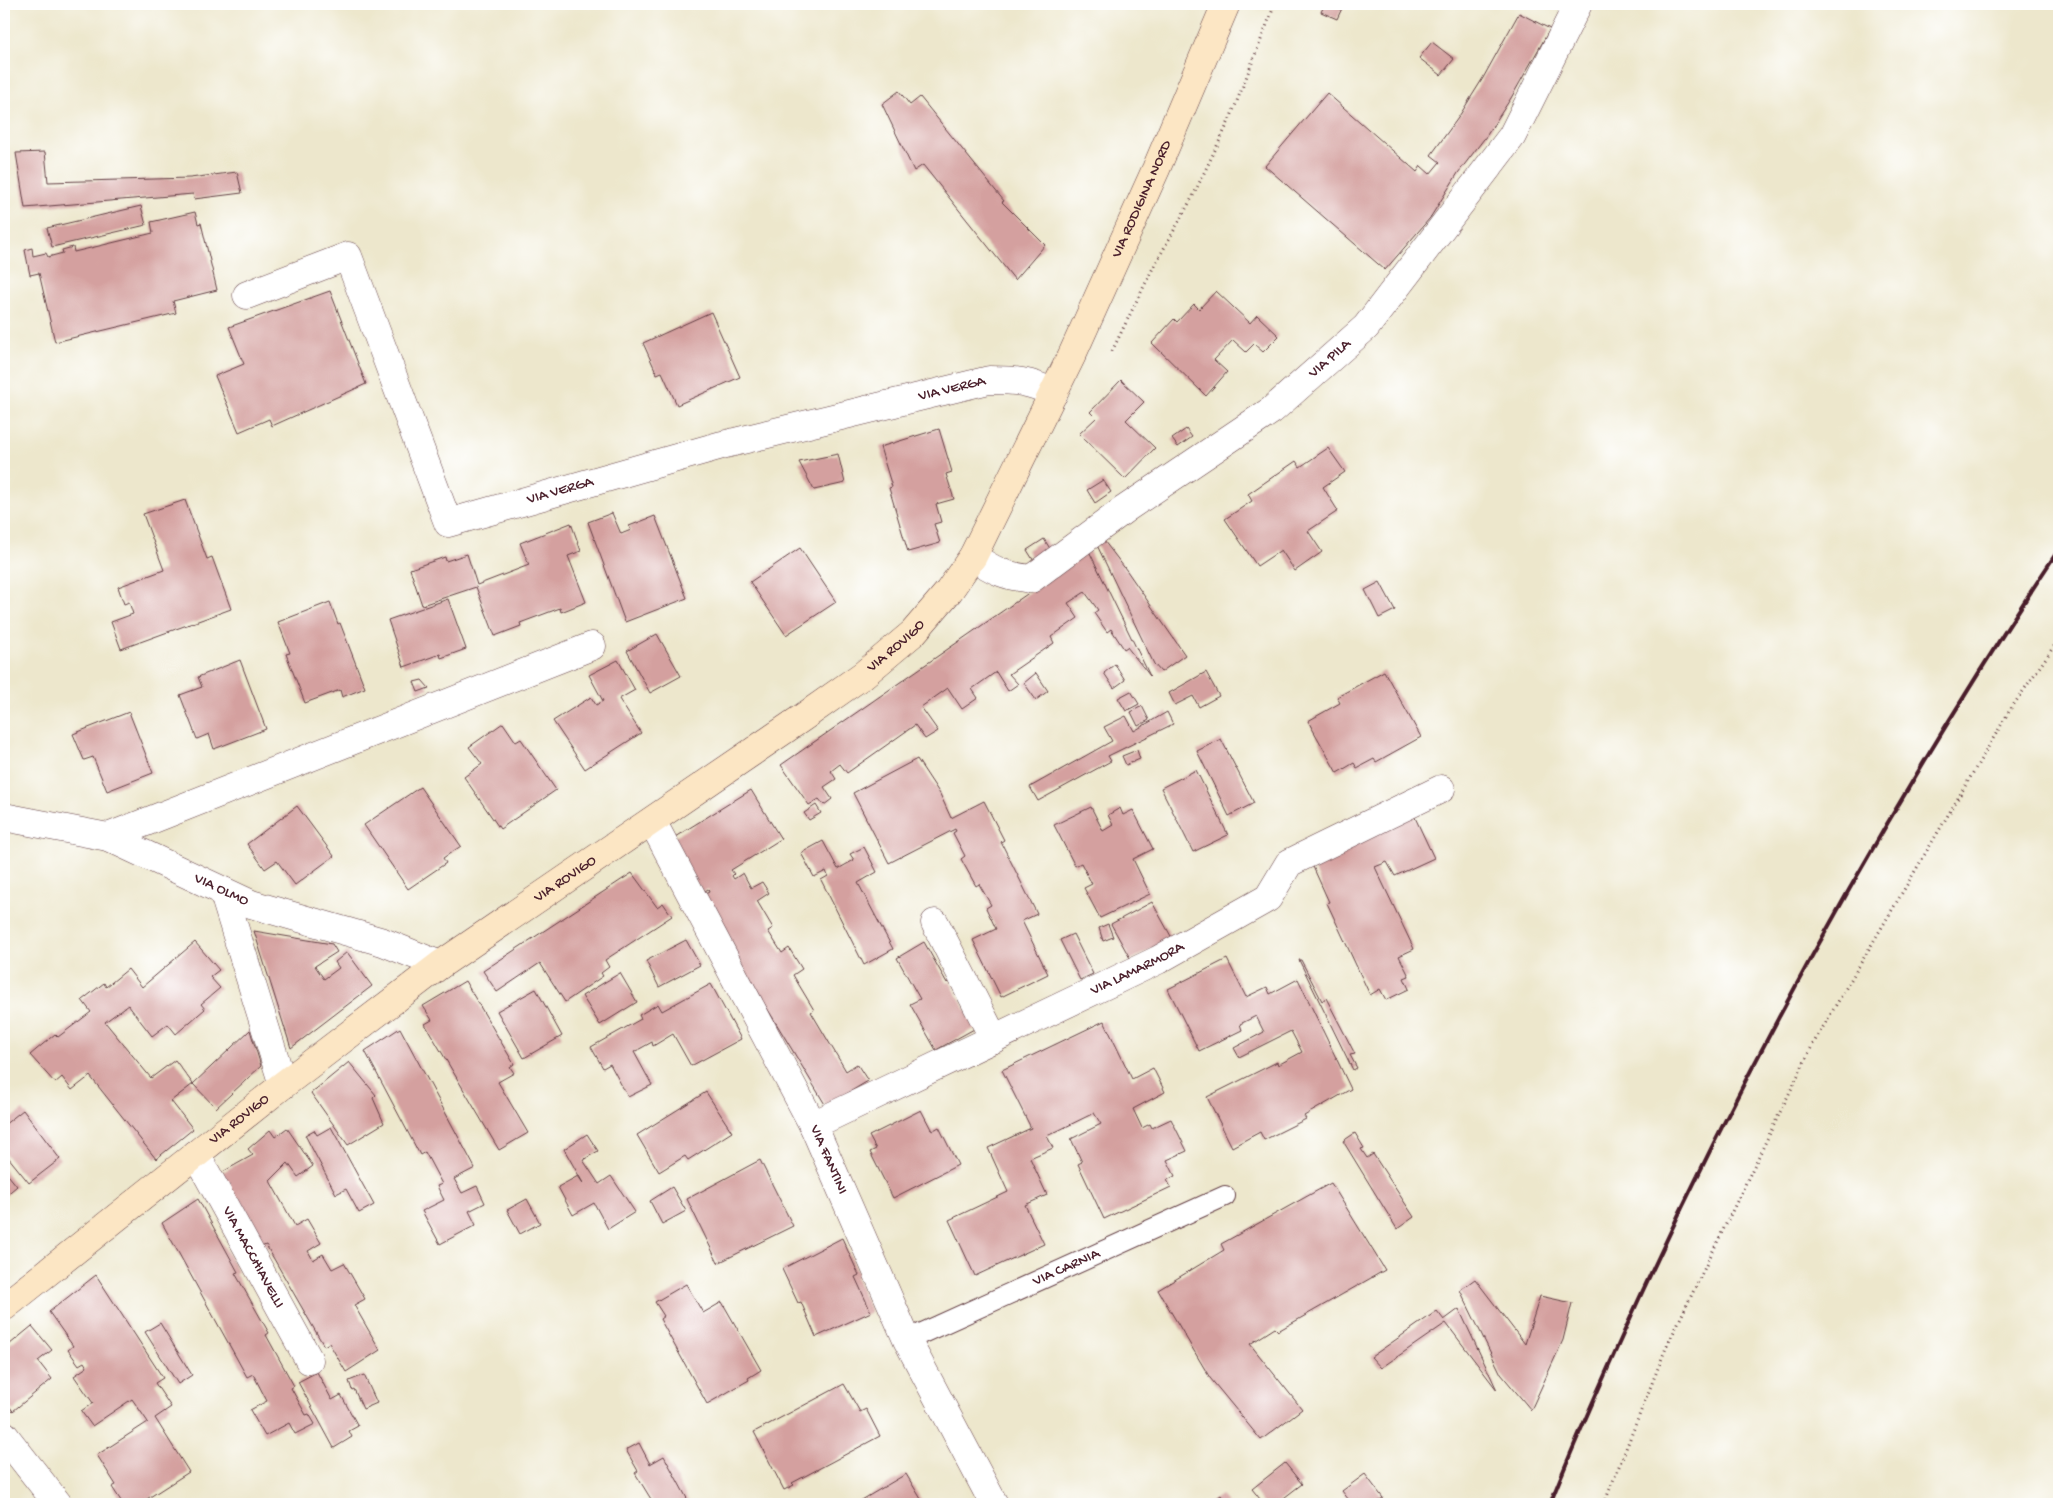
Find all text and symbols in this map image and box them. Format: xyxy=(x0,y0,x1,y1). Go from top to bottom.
street label: VIA RODIGINA NORD xyxy=(1108,138,1176,262)
street label: VIA PILA xyxy=(1304,335,1356,383)
street label: VIA VERGA xyxy=(916,372,988,406)
street label: VIA VERGA xyxy=(524,473,597,509)
street label: VIA ROVIGO xyxy=(863,616,929,677)
street label: VIA ROVIGO xyxy=(530,852,600,908)
street label: VIA OLMO xyxy=(190,869,252,911)
street label: VIA LAMARMORA xyxy=(1087,938,1188,1000)
street label: VIA ROVIGO xyxy=(205,1090,273,1150)
street label: VIA FANTINI xyxy=(805,1122,851,1197)
street label: VIA MACCHIAVELLI xyxy=(217,1203,288,1311)
street label: VIA CARNIA xyxy=(1029,1244,1104,1291)

